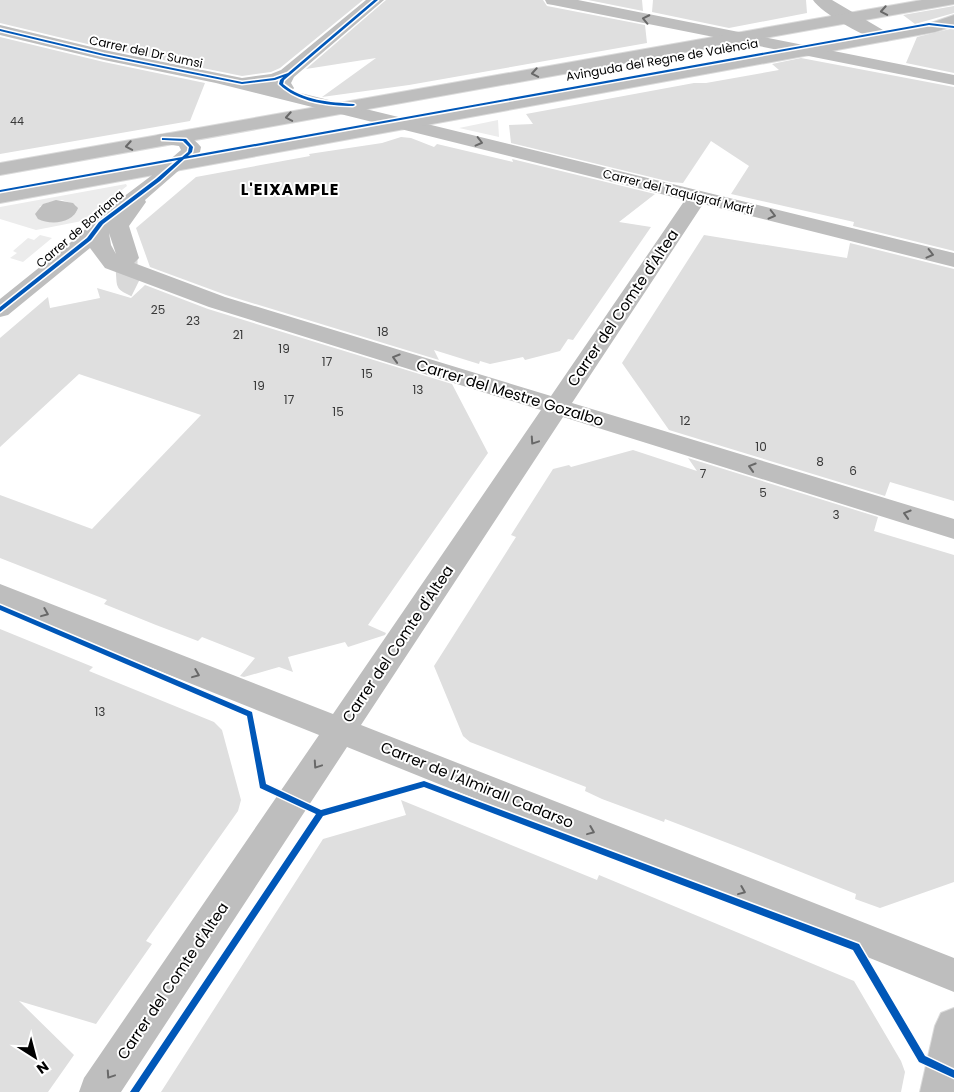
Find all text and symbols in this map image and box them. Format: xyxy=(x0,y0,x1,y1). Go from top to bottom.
one-way arrow xyxy=(880,6,889,16)
one-way arrow xyxy=(641,14,650,25)
street label: Carrer del Dr Sumsi xyxy=(88,31,204,72)
street label: Avinguda del Regne de València xyxy=(564,34,759,85)
one-way arrow xyxy=(530,68,539,78)
one-way arrow xyxy=(284,111,293,121)
house number: 44 xyxy=(10,113,24,129)
one-way arrow xyxy=(474,136,483,147)
one-way arrow xyxy=(124,140,133,150)
street label: Carrer del Taquígraf Martí xyxy=(601,165,755,218)
district label: L'EIXAMPLE xyxy=(241,178,339,201)
street label: Carrer de Borriana xyxy=(32,186,127,271)
one-way arrow xyxy=(768,209,777,220)
street label: Carrer del Comte d'Altea xyxy=(562,225,683,391)
one-way arrow xyxy=(926,248,935,259)
house number: 25 xyxy=(151,301,165,318)
house number: 23 xyxy=(186,312,200,329)
house number: 18 xyxy=(377,323,389,340)
house number: 21 xyxy=(233,326,243,343)
house number: 19 xyxy=(278,340,290,357)
house number: 17 xyxy=(322,353,333,370)
one-way arrow xyxy=(392,353,400,363)
street label: Carrer del Mestre Gozalbo xyxy=(414,354,606,431)
house number: 15 xyxy=(361,365,373,382)
house number: 19 xyxy=(253,377,265,394)
house number: 13 xyxy=(413,381,423,398)
house number: 17 xyxy=(284,391,295,408)
house number: 15 xyxy=(332,403,344,420)
house number: 12 xyxy=(680,412,690,429)
one-way arrow xyxy=(531,435,540,445)
house number: 10 xyxy=(755,438,767,455)
house number: 8 xyxy=(816,453,824,470)
house number: 6 xyxy=(849,462,857,479)
one-way arrow xyxy=(748,463,756,473)
house number: 7 xyxy=(700,465,707,482)
house number: 5 xyxy=(759,484,767,501)
house number: 3 xyxy=(832,506,840,523)
one-way arrow xyxy=(904,510,912,520)
street label: Carrer del Comte d'Altea xyxy=(337,561,458,727)
one-way arrow xyxy=(40,607,49,618)
one-way arrow xyxy=(191,667,200,678)
house number: 13 xyxy=(95,703,105,720)
street label: Carrer de l'Almirall Cadarso xyxy=(378,736,577,833)
one-way arrow xyxy=(314,759,323,769)
one-way arrow xyxy=(586,824,595,835)
one-way arrow xyxy=(737,884,746,895)
street label: Carrer del Comte d'Altea xyxy=(112,898,233,1064)
north arrow xyxy=(10,1032,60,1082)
text: N xyxy=(33,1056,53,1079)
one-way arrow xyxy=(107,1069,116,1078)

